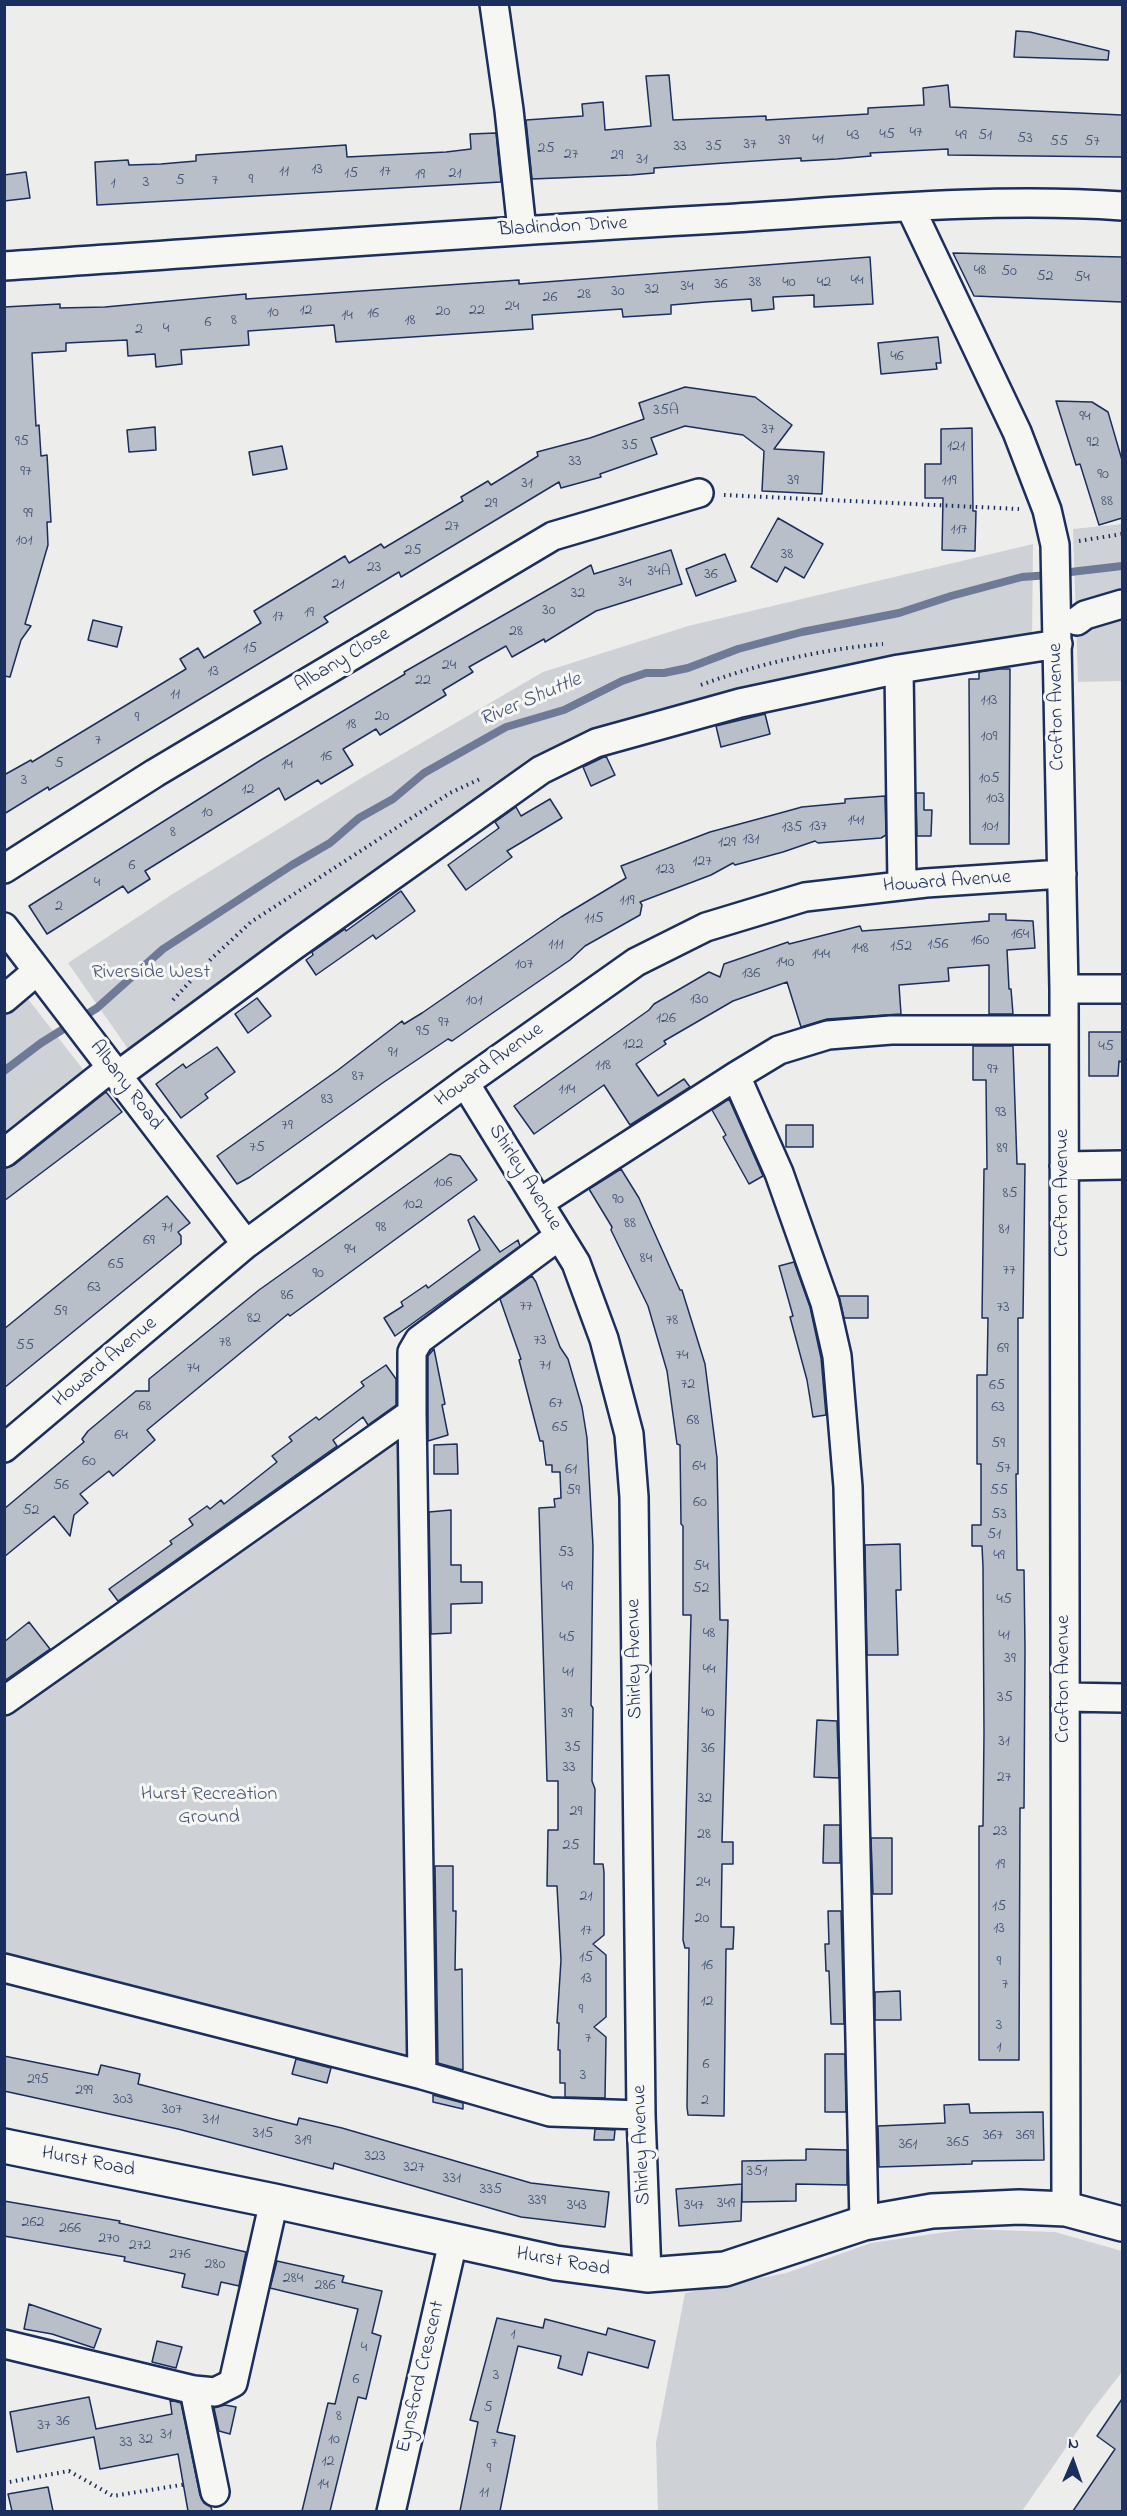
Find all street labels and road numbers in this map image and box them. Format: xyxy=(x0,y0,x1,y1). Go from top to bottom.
street label: Bladindon Drive xyxy=(498,213,628,243)
street label: Albany Close xyxy=(291,623,395,699)
street label: Crofton Avenue xyxy=(1045,643,1071,771)
street label: Howard Avenue xyxy=(882,867,1012,899)
street label: Howard Avenue xyxy=(431,1019,549,1113)
street label: Albany Road xyxy=(83,1036,167,1136)
street label: Shirley Avenue xyxy=(482,1121,566,1235)
street label: Crofton Avenue xyxy=(1052,1129,1076,1257)
street label: Howard Avenue xyxy=(49,1313,163,1413)
street label: Shirley Avenue xyxy=(623,1599,649,1719)
street label: Crofton Avenue xyxy=(1053,1615,1077,1743)
street label: Shirley Avenue xyxy=(629,2084,657,2206)
street label: Hurst Road xyxy=(39,2142,137,2184)
street label: Hurst Road xyxy=(514,2243,612,2283)
street label: Eynsford Crescent xyxy=(393,2299,451,2455)

